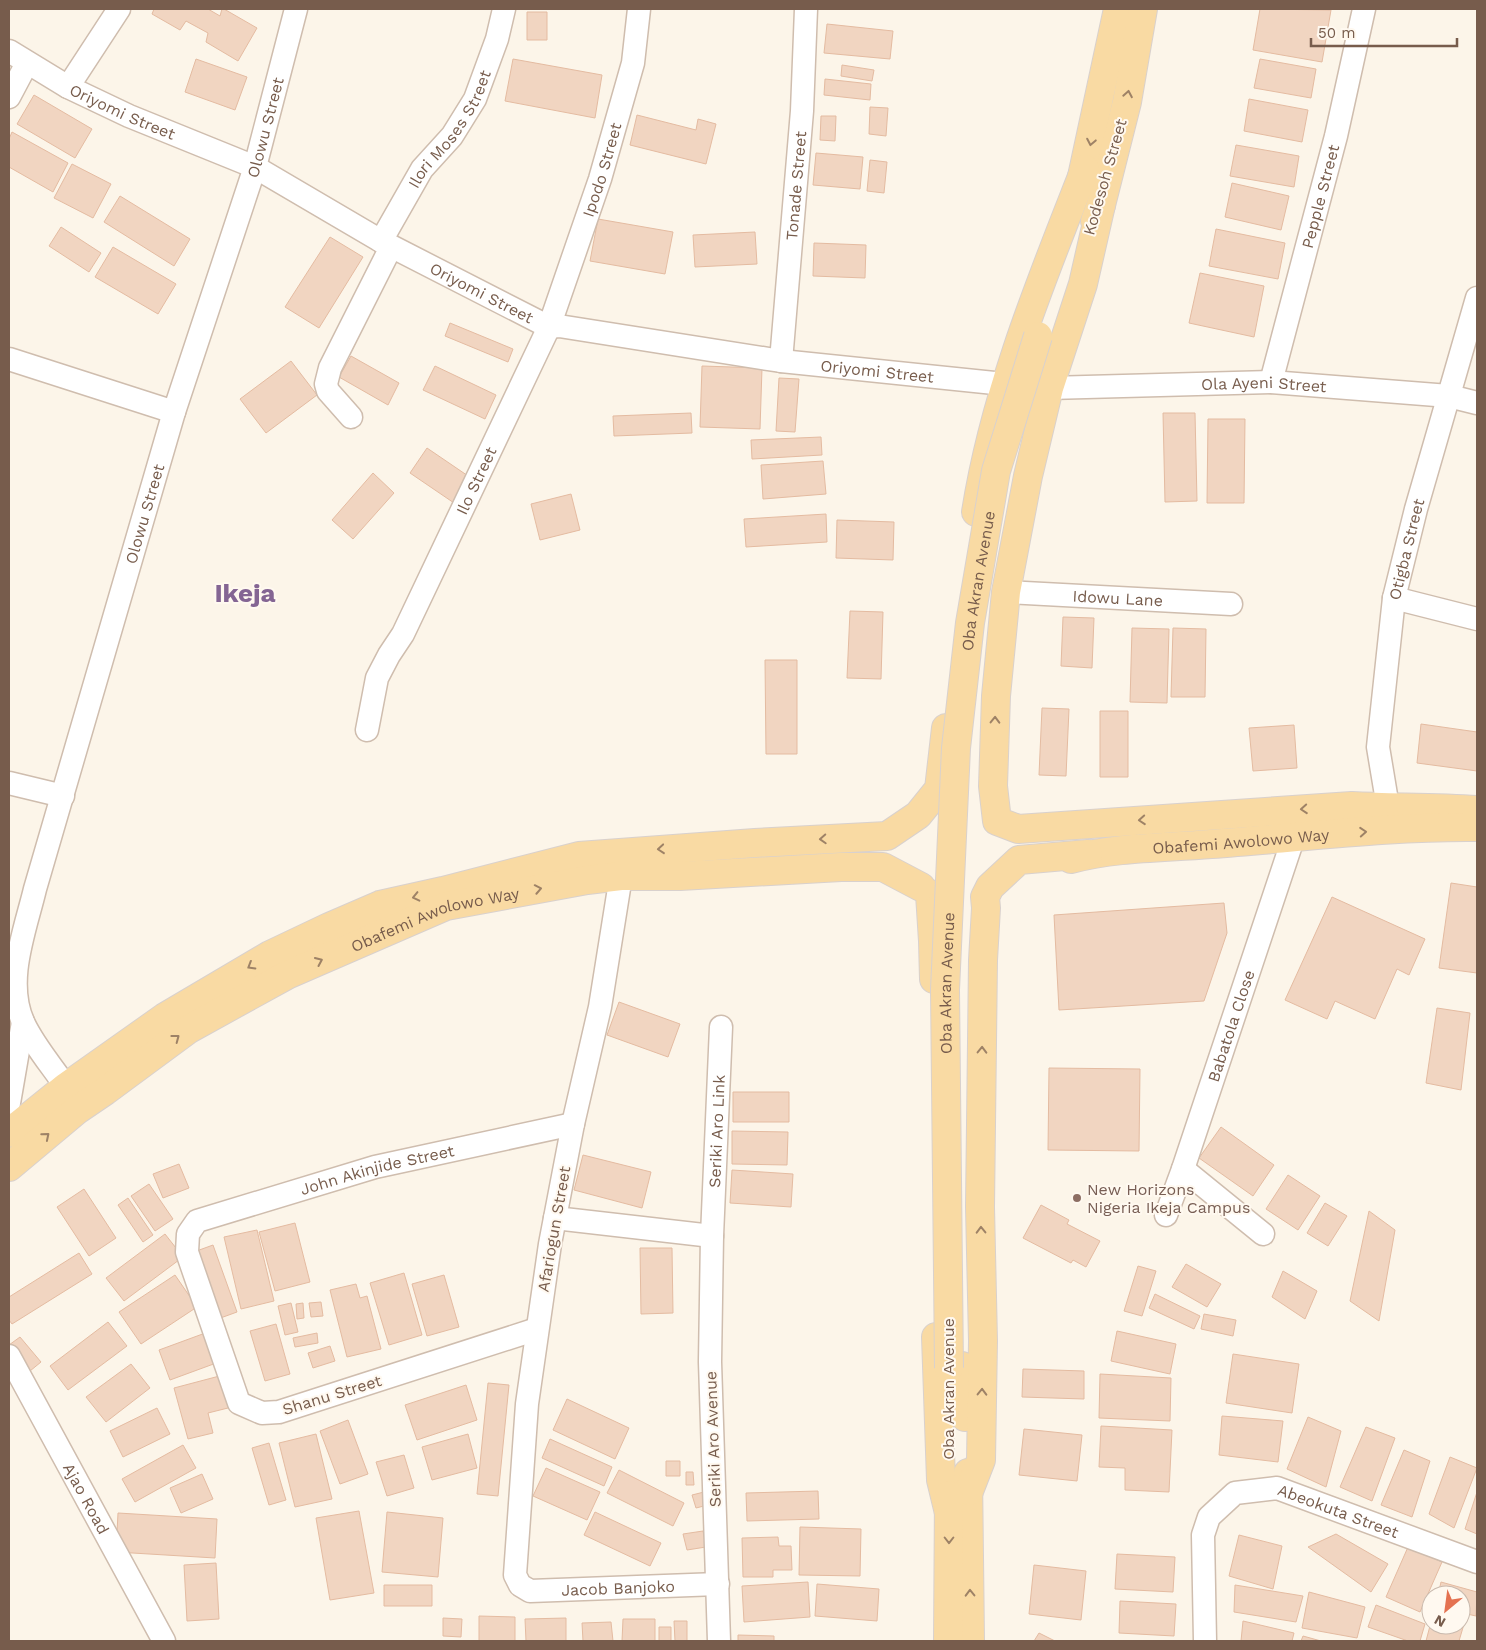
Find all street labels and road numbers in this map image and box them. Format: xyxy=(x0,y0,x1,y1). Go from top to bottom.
street label: Ilori Moses Street xyxy=(404,67,494,191)
street label: Olowu Street xyxy=(243,75,288,180)
street label: Oriyomi Street xyxy=(67,80,178,143)
street label: Kodesoh Street xyxy=(1079,116,1131,237)
street label: Ipodo Street xyxy=(578,120,625,219)
street label: Tonade Street xyxy=(782,130,810,241)
street label: Pepple Street xyxy=(1297,142,1343,250)
street label: Oriyomi Street xyxy=(427,258,537,327)
street label: Oriyomi Street xyxy=(820,356,935,386)
street label: Ola Ayeni Street xyxy=(1201,372,1328,396)
street label: Ilo Street xyxy=(452,443,500,518)
street label: Olowu Street xyxy=(121,461,168,566)
street label: Otigba Street xyxy=(1384,496,1428,602)
street label: Oba Akran Avenue xyxy=(957,509,999,652)
street label: Idowu Lane xyxy=(1072,586,1164,610)
street label: Obafemi Awolowo Way xyxy=(1152,825,1331,857)
street label: Obafemi Awolowo Way xyxy=(348,883,522,956)
street label: Oba Akran Avenue xyxy=(935,912,958,1054)
street label: Babatola Close xyxy=(1203,967,1258,1084)
street label: Seriki Aro Link xyxy=(705,1074,728,1188)
street label: John Akinjide Street xyxy=(298,1141,456,1199)
street label: Afariogun Street xyxy=(534,1164,574,1293)
street label: Oba Akran Avenue xyxy=(939,1318,958,1460)
street label: Shanu Street xyxy=(280,1371,384,1419)
street label: Seriki Aro Avenue xyxy=(701,1371,725,1507)
street label: Ajao Road xyxy=(59,1459,113,1537)
street label: Abeokuta Street xyxy=(1275,1480,1402,1542)
street label: Jacob Banjoko xyxy=(561,1576,675,1599)

